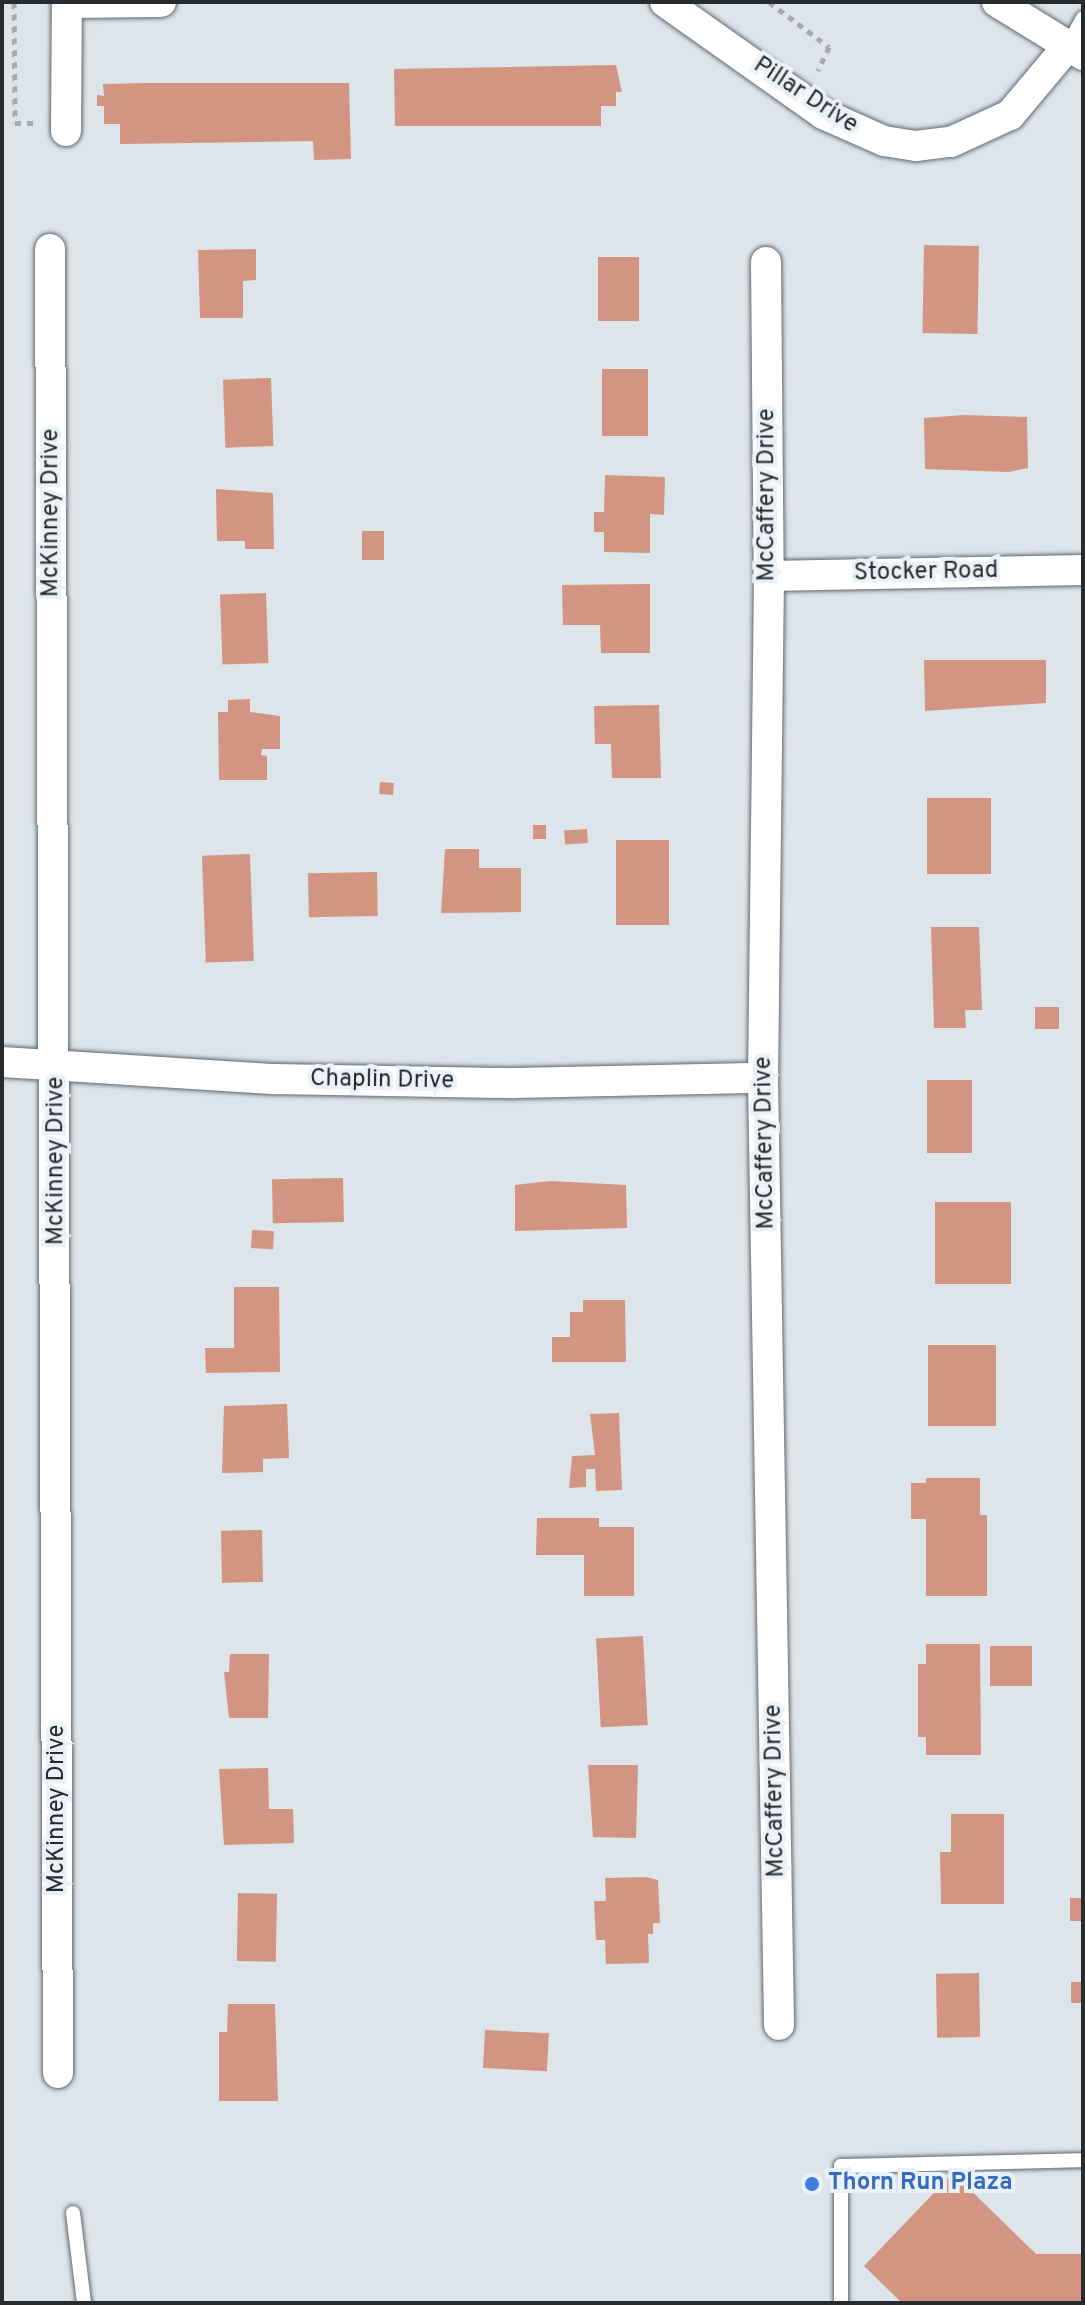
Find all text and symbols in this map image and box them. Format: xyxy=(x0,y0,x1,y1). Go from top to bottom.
street label: Pillar Drive xyxy=(747,52,863,140)
street label: McCaffery Drive xyxy=(754,408,782,582)
street label: McKinney Drive xyxy=(38,429,66,597)
street label: Stocker Road xyxy=(854,557,998,589)
street label: McCaffery Drive xyxy=(750,1056,782,1230)
street label: Chaplin Drive xyxy=(310,1065,454,1097)
street label: McKinney Drive xyxy=(43,1077,71,1245)
street label: McCaffery Drive xyxy=(760,1704,792,1878)
street label: McKinney Drive xyxy=(44,1725,72,1893)
place label: Thorn Run Plaza xyxy=(828,2170,1013,2198)
marker: Thorn Run Plaza xyxy=(803,2175,821,2193)

